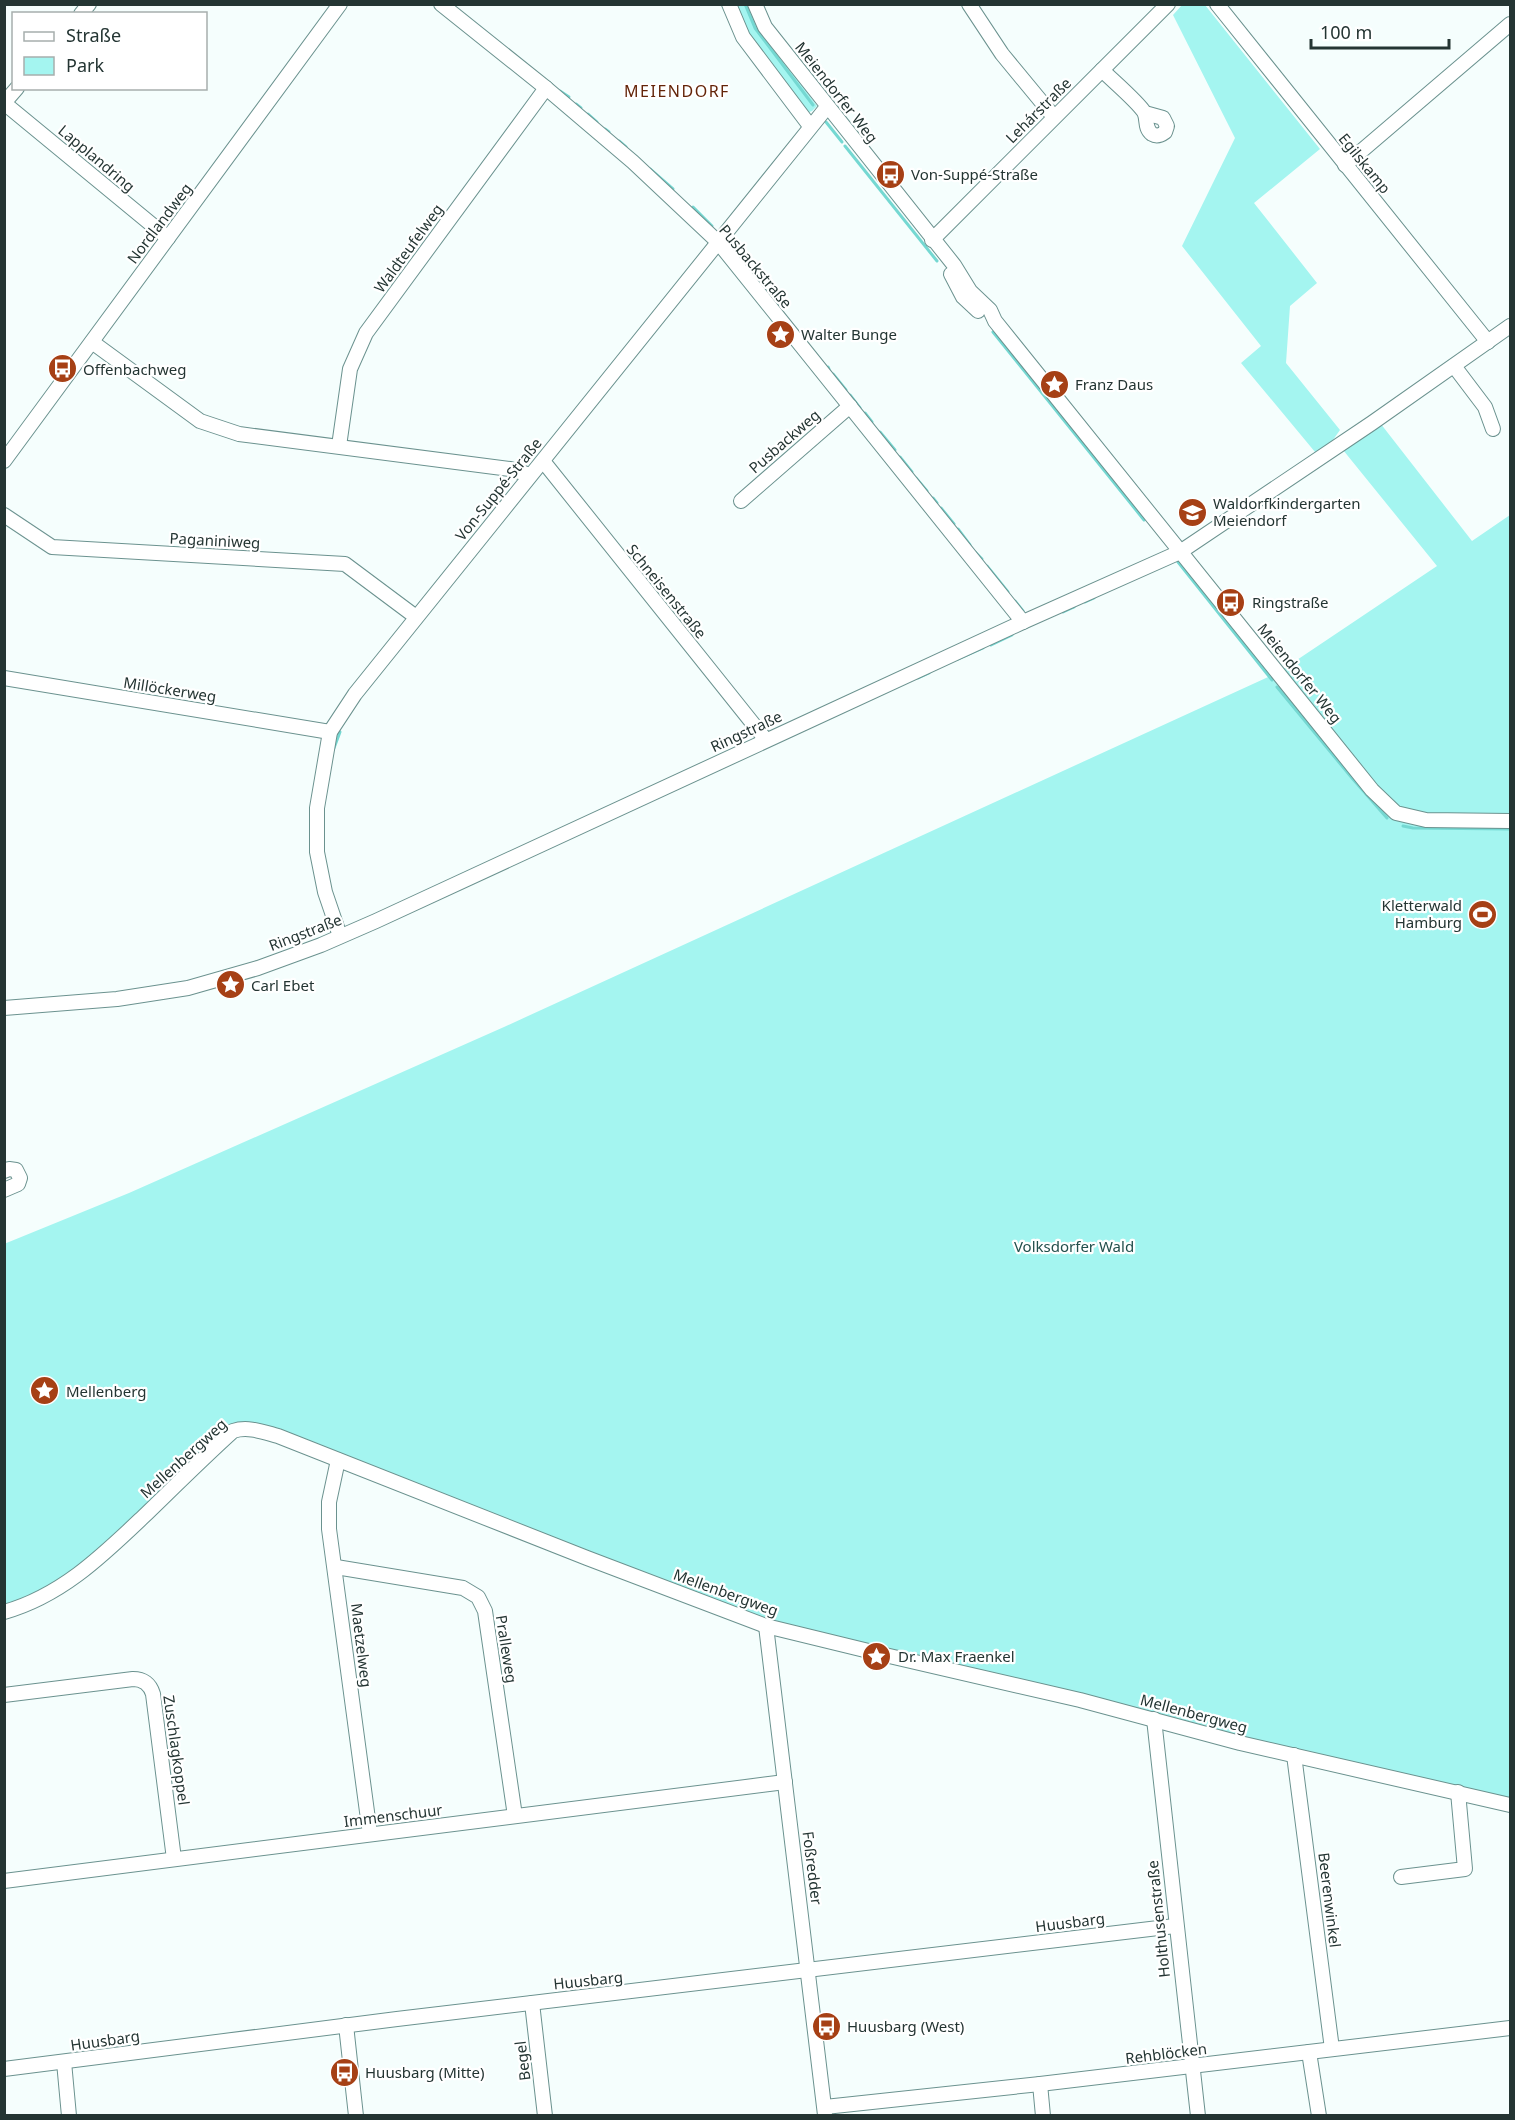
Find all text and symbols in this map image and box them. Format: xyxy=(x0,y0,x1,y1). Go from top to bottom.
legend xyxy=(12,12,207,90)
scale bar xyxy=(1311,12,1449,50)
text: 100 m xyxy=(1320,20,1372,44)
text: Straße xyxy=(66,23,121,47)
street label: Meiendorfer Weg xyxy=(791,37,883,147)
text: Park xyxy=(66,53,104,77)
street label: Lehárstraße xyxy=(1001,73,1075,147)
district label: MEIENDORF xyxy=(624,80,730,102)
street label: Lapplandring xyxy=(55,120,139,196)
street label: Egilskamp xyxy=(1335,129,1395,197)
bus stop icon: Von-Suppé-Straße xyxy=(874,158,906,190)
place label: Von-Suppé-Straße xyxy=(911,164,1038,184)
street label: Nordlandweg xyxy=(122,179,196,267)
street label: Waldteufelweg xyxy=(369,200,447,296)
street label: Pusbackstraße xyxy=(715,220,797,312)
place icon: Walter Bunge xyxy=(764,318,796,350)
place label: Walter Bunge xyxy=(801,324,897,344)
bus stop icon: Offenbachweg xyxy=(46,353,78,385)
place label: Offenbachweg xyxy=(83,359,186,379)
place icon: Franz Daus xyxy=(1038,368,1070,400)
place label: Franz Daus xyxy=(1075,374,1153,394)
street label: Pusbackweg xyxy=(744,405,824,477)
street label: Von-Suppé-Straße xyxy=(450,433,546,545)
place label: Waldorfkindergarten Meiendorf xyxy=(1213,493,1360,530)
school or university icon: Waldorfkindergarten Meiendorf xyxy=(1176,496,1208,528)
street label: Paganiniweg xyxy=(169,528,261,552)
street label: Schneisenstraße xyxy=(623,540,711,642)
bus stop icon: Ringstraße xyxy=(1215,586,1247,618)
place label: Ringstraße xyxy=(1252,592,1329,612)
street label: Meiendorfer Weg xyxy=(1253,619,1347,727)
street label: Millöckerweg xyxy=(122,672,218,706)
street label: Ringstraße xyxy=(707,706,785,756)
place label: Kletterwald Hamburg xyxy=(1382,895,1462,932)
sports icon: Kletterwald Hamburg xyxy=(1467,898,1499,930)
street label: Ringstraße xyxy=(266,909,344,955)
place icon: Carl Ebet xyxy=(214,969,246,1001)
place label: Carl Ebet xyxy=(251,975,315,995)
park label: Volksdorfer Wald xyxy=(1014,1236,1134,1256)
place icon: Mellenberg xyxy=(29,1375,61,1407)
place label: Mellenberg xyxy=(66,1381,147,1401)
street label: Mellenbergweg xyxy=(135,1414,231,1502)
street label: Mellenbergweg xyxy=(671,1564,781,1620)
street label: Maetzelweg xyxy=(347,1602,377,1688)
street label: Pralleweg xyxy=(492,1613,522,1685)
place icon: Dr. Max Fraenkel xyxy=(861,1640,893,1672)
place label: Dr. Max Fraenkel xyxy=(898,1646,1015,1666)
street label: Mellenbergweg xyxy=(1138,1689,1250,1737)
street label: Zuschlagkoppel xyxy=(159,1694,195,1806)
street label: Immenschuur xyxy=(343,1799,443,1831)
street label: Foßredder xyxy=(799,1830,827,1906)
street label: Beerenwinkel xyxy=(1314,1851,1346,1949)
street label: Holthusenstraße xyxy=(1142,1859,1174,1979)
street label: Huusbarg xyxy=(1034,1908,1106,1936)
street label: Huusbarg xyxy=(552,1966,624,1994)
bus stop icon: Huusbarg (West) xyxy=(810,2010,842,2042)
place label: Huusbarg (West) xyxy=(847,2016,964,2036)
street label: Huusbarg xyxy=(69,2025,141,2055)
street label: Rehblöcken xyxy=(1124,2038,1208,2068)
street label: Begel xyxy=(510,2040,534,2082)
bus stop icon: Huusbarg (Mitte) xyxy=(328,2056,360,2088)
place label: Huusbarg (Mitte) xyxy=(365,2062,484,2082)

